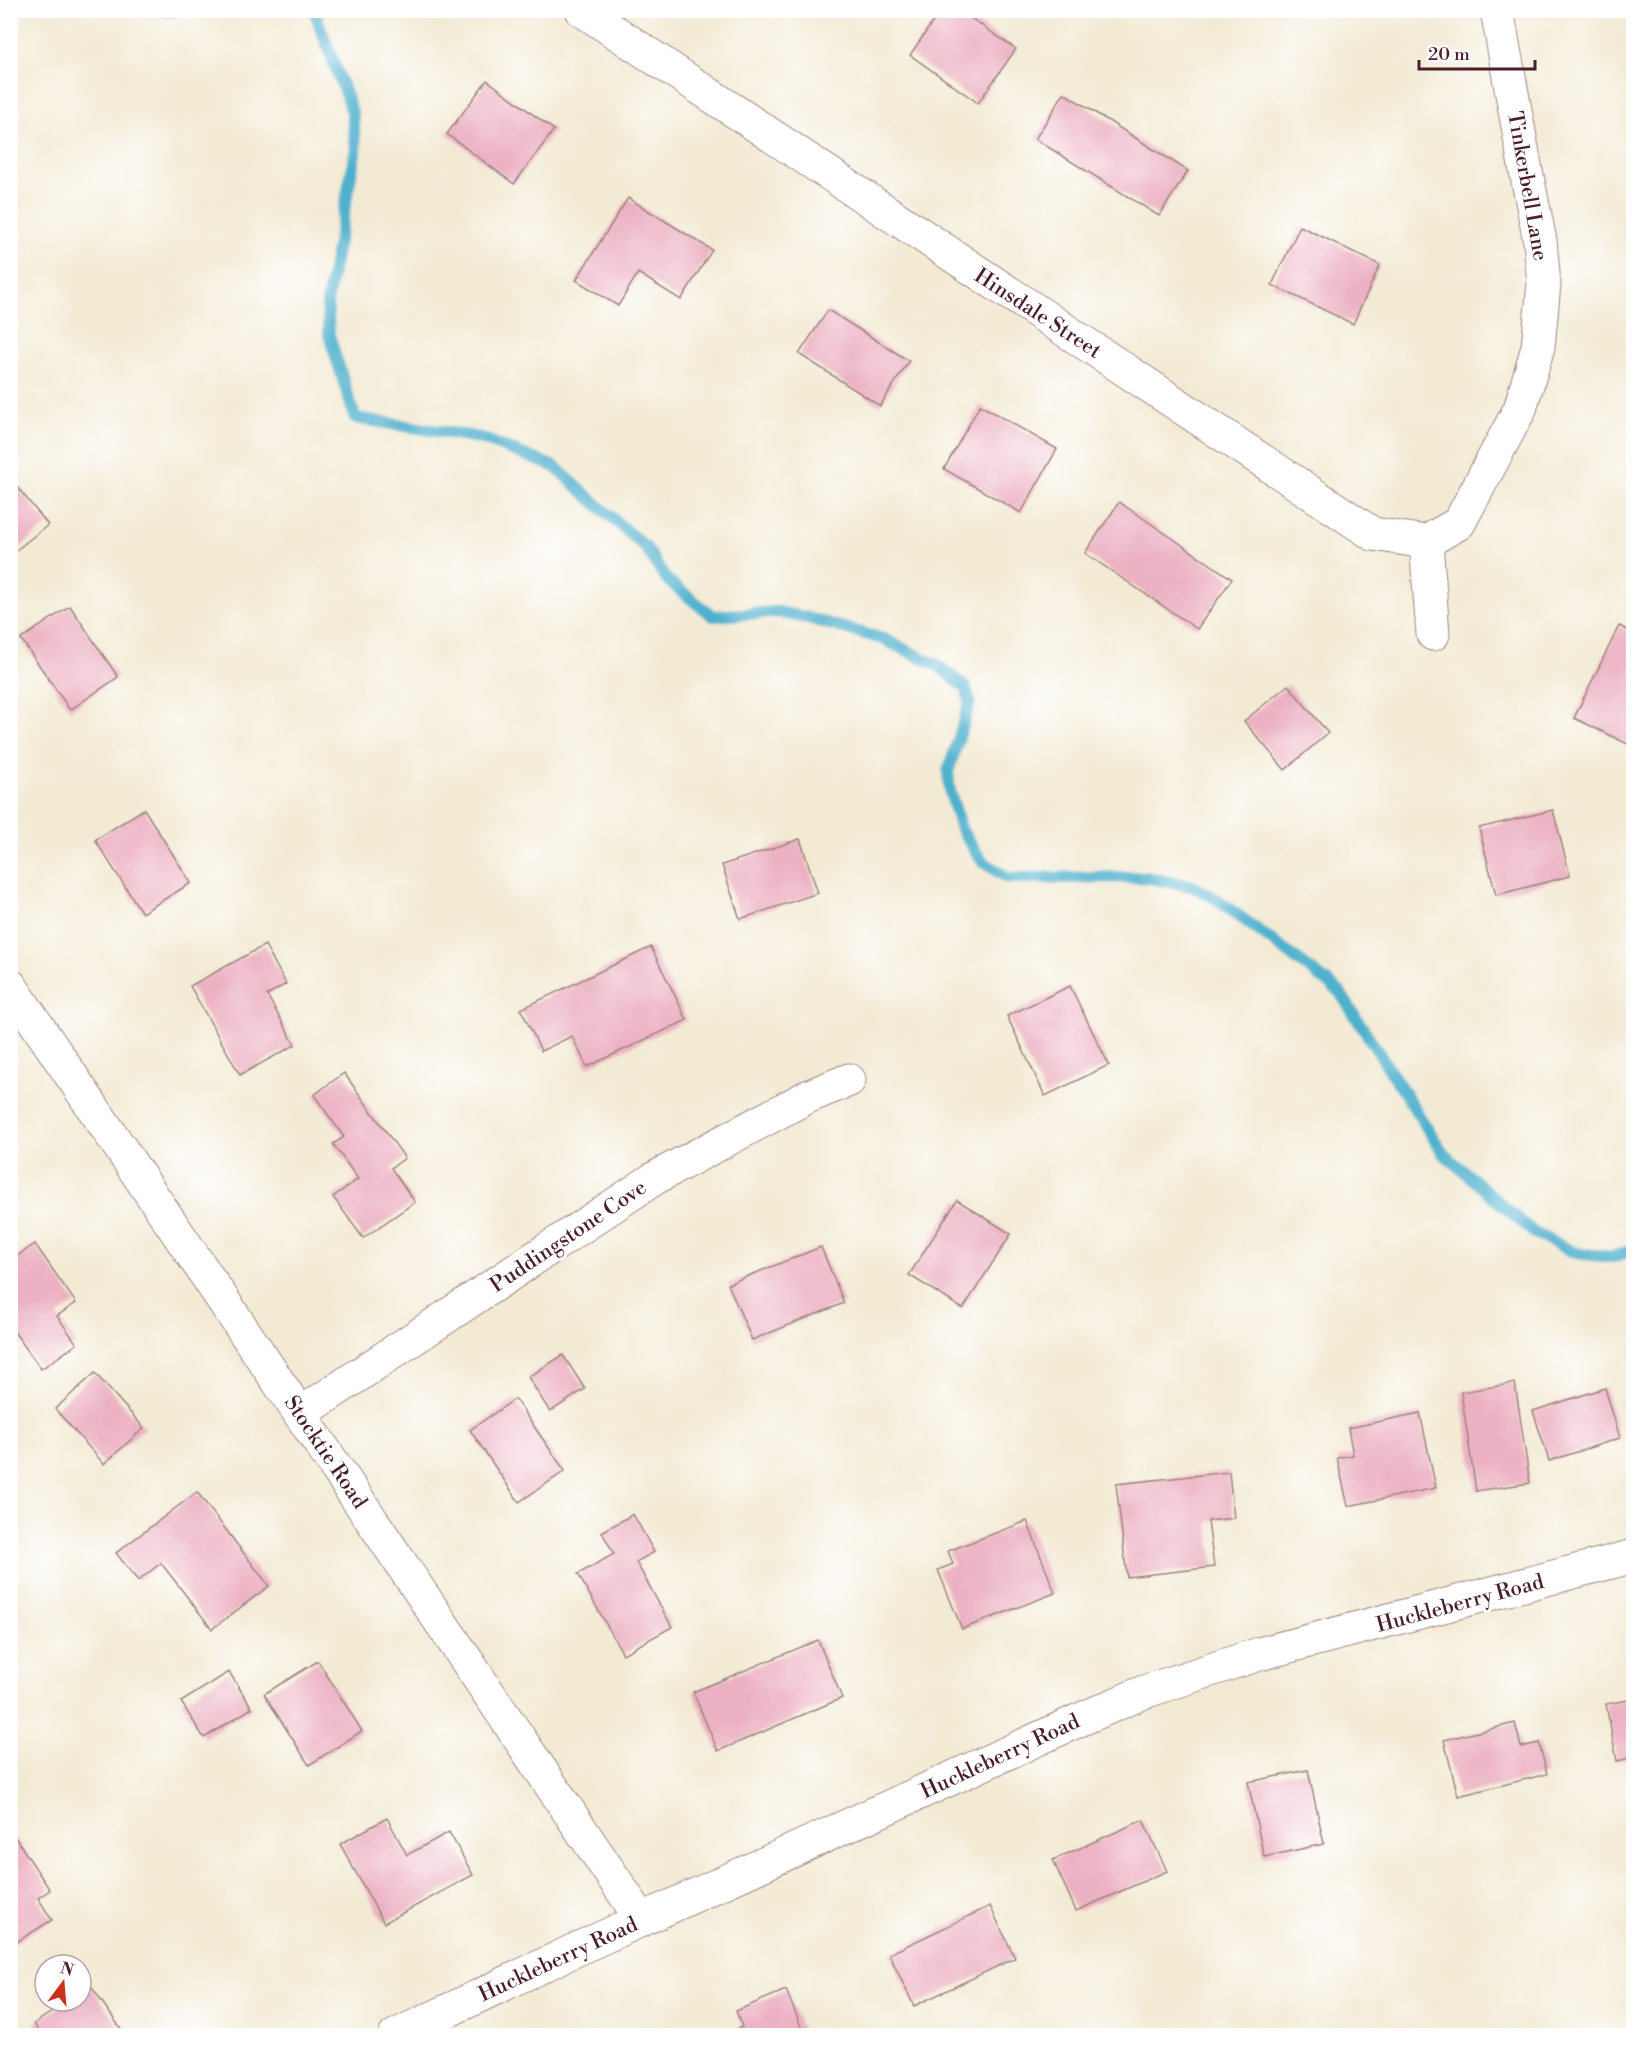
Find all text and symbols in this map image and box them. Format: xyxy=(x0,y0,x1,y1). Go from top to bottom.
scale bar xyxy=(1419,33,1534,71)
text: 20 m xyxy=(1428,43,1470,66)
street label: Tinkerbell Lane xyxy=(1501,109,1553,263)
street label: Hinsdale Street xyxy=(969,263,1106,365)
street label: Puddingstone Cove xyxy=(485,1175,652,1299)
street label: Stocktie Road xyxy=(278,1391,373,1514)
street label: Huckleberry Road xyxy=(1374,1569,1547,1639)
street label: Huckleberry Road xyxy=(917,1709,1084,1805)
street label: Huckleberry Road xyxy=(475,1912,642,2008)
north arrow xyxy=(33,1953,93,2013)
text: N xyxy=(58,1958,76,1981)

